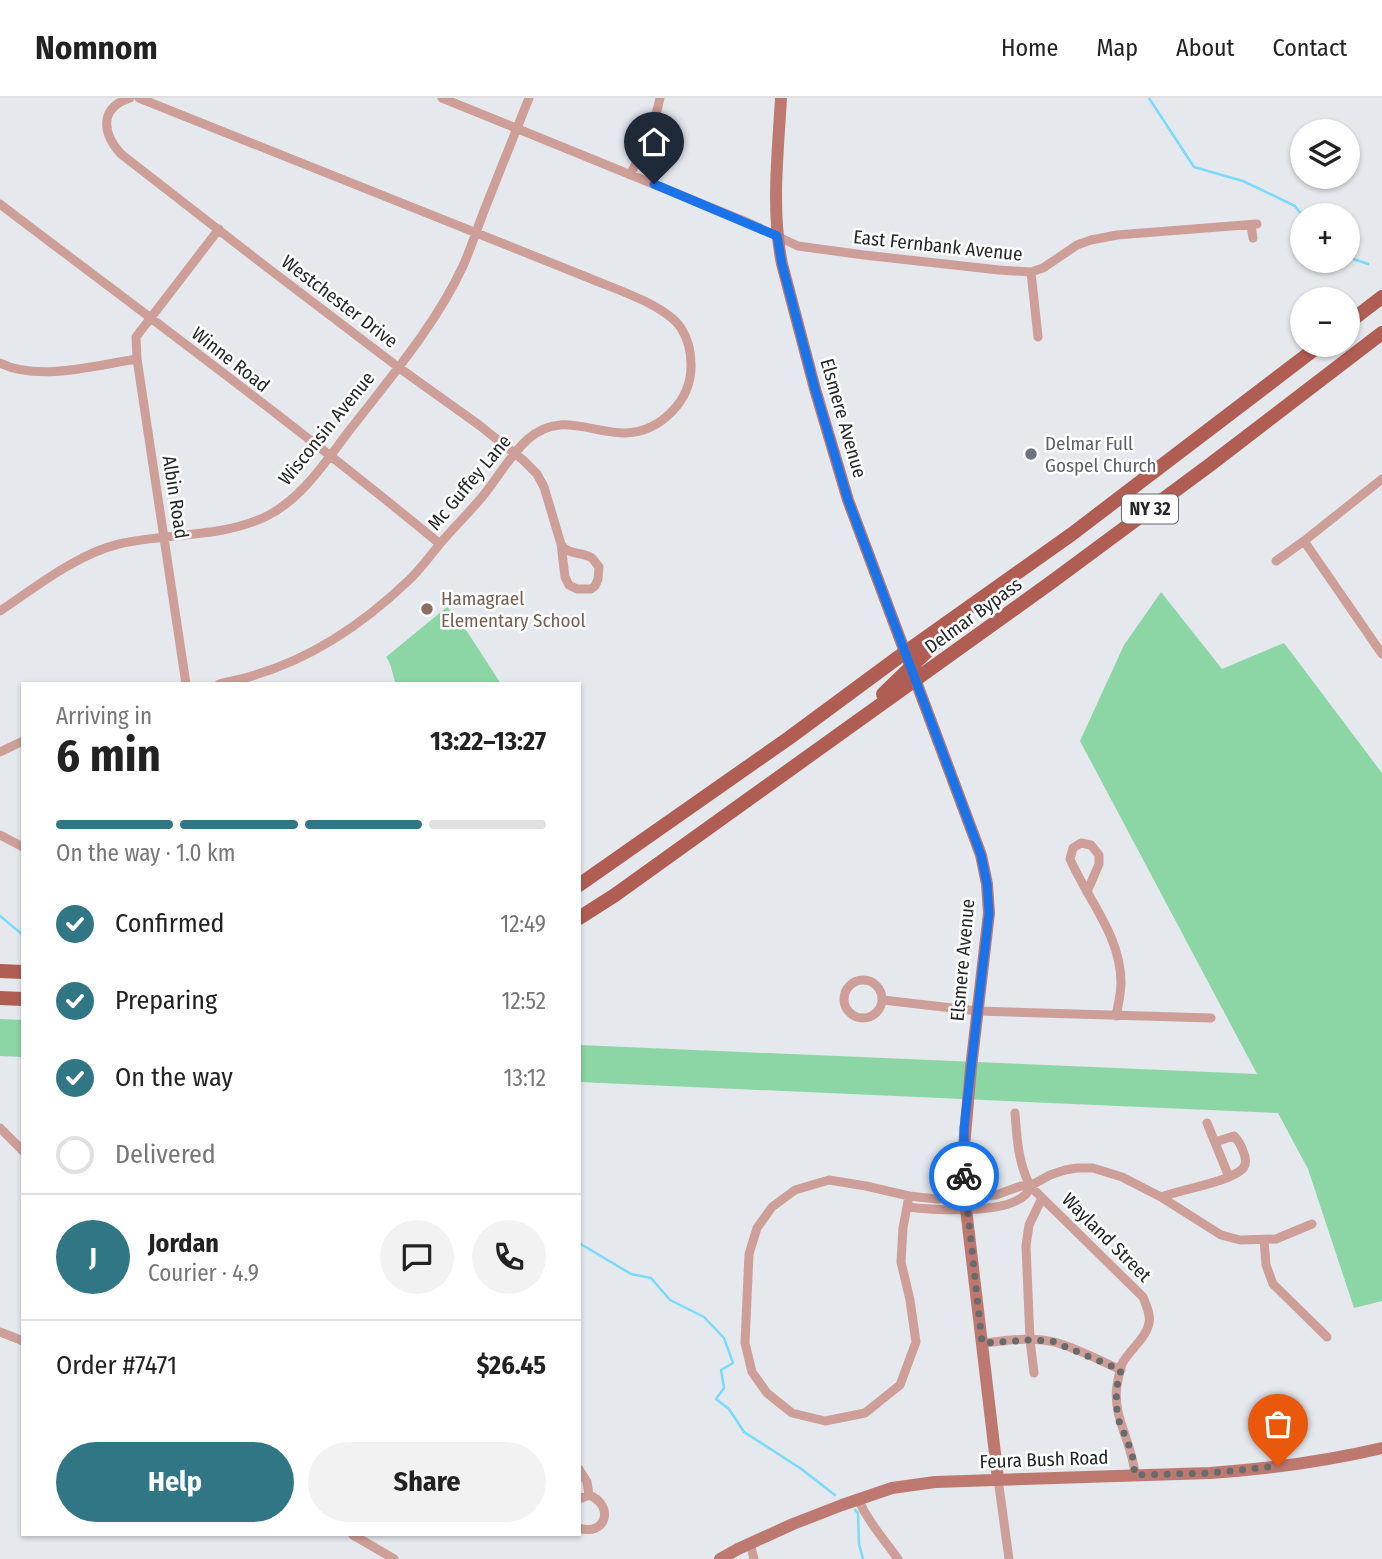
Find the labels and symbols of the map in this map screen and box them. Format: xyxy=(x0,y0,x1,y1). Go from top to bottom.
pin xyxy=(624,112,684,184)
street label: East Fernbank Avenue xyxy=(852,225,1024,266)
street label: Westchester Drive xyxy=(277,250,402,353)
street label: Winne Road xyxy=(187,322,274,397)
street label: Elsmere Avenue xyxy=(816,356,872,480)
street label: Wisconsin Avenue xyxy=(274,367,379,490)
street label: Mc Guffey Lane xyxy=(423,430,516,535)
place label: Delmar Full Gospel Church xyxy=(1045,432,1157,477)
marker: Delmar Full Gospel Church xyxy=(1023,446,1039,462)
street label: Albin Road xyxy=(158,454,193,540)
road number: NY 32 xyxy=(1122,494,1178,524)
street label: Delmar Bypass xyxy=(920,572,1026,658)
place label: Hamagrael Elementary School xyxy=(441,587,586,632)
marker: Hamagrael Elementary School xyxy=(419,601,435,617)
street label: Elsmere Avenue xyxy=(946,898,979,1022)
courier xyxy=(929,1141,999,1211)
street label: Wayland Street xyxy=(1057,1188,1157,1287)
pin xyxy=(1248,1394,1308,1466)
street label: Feura Bush Road xyxy=(979,1446,1109,1473)

